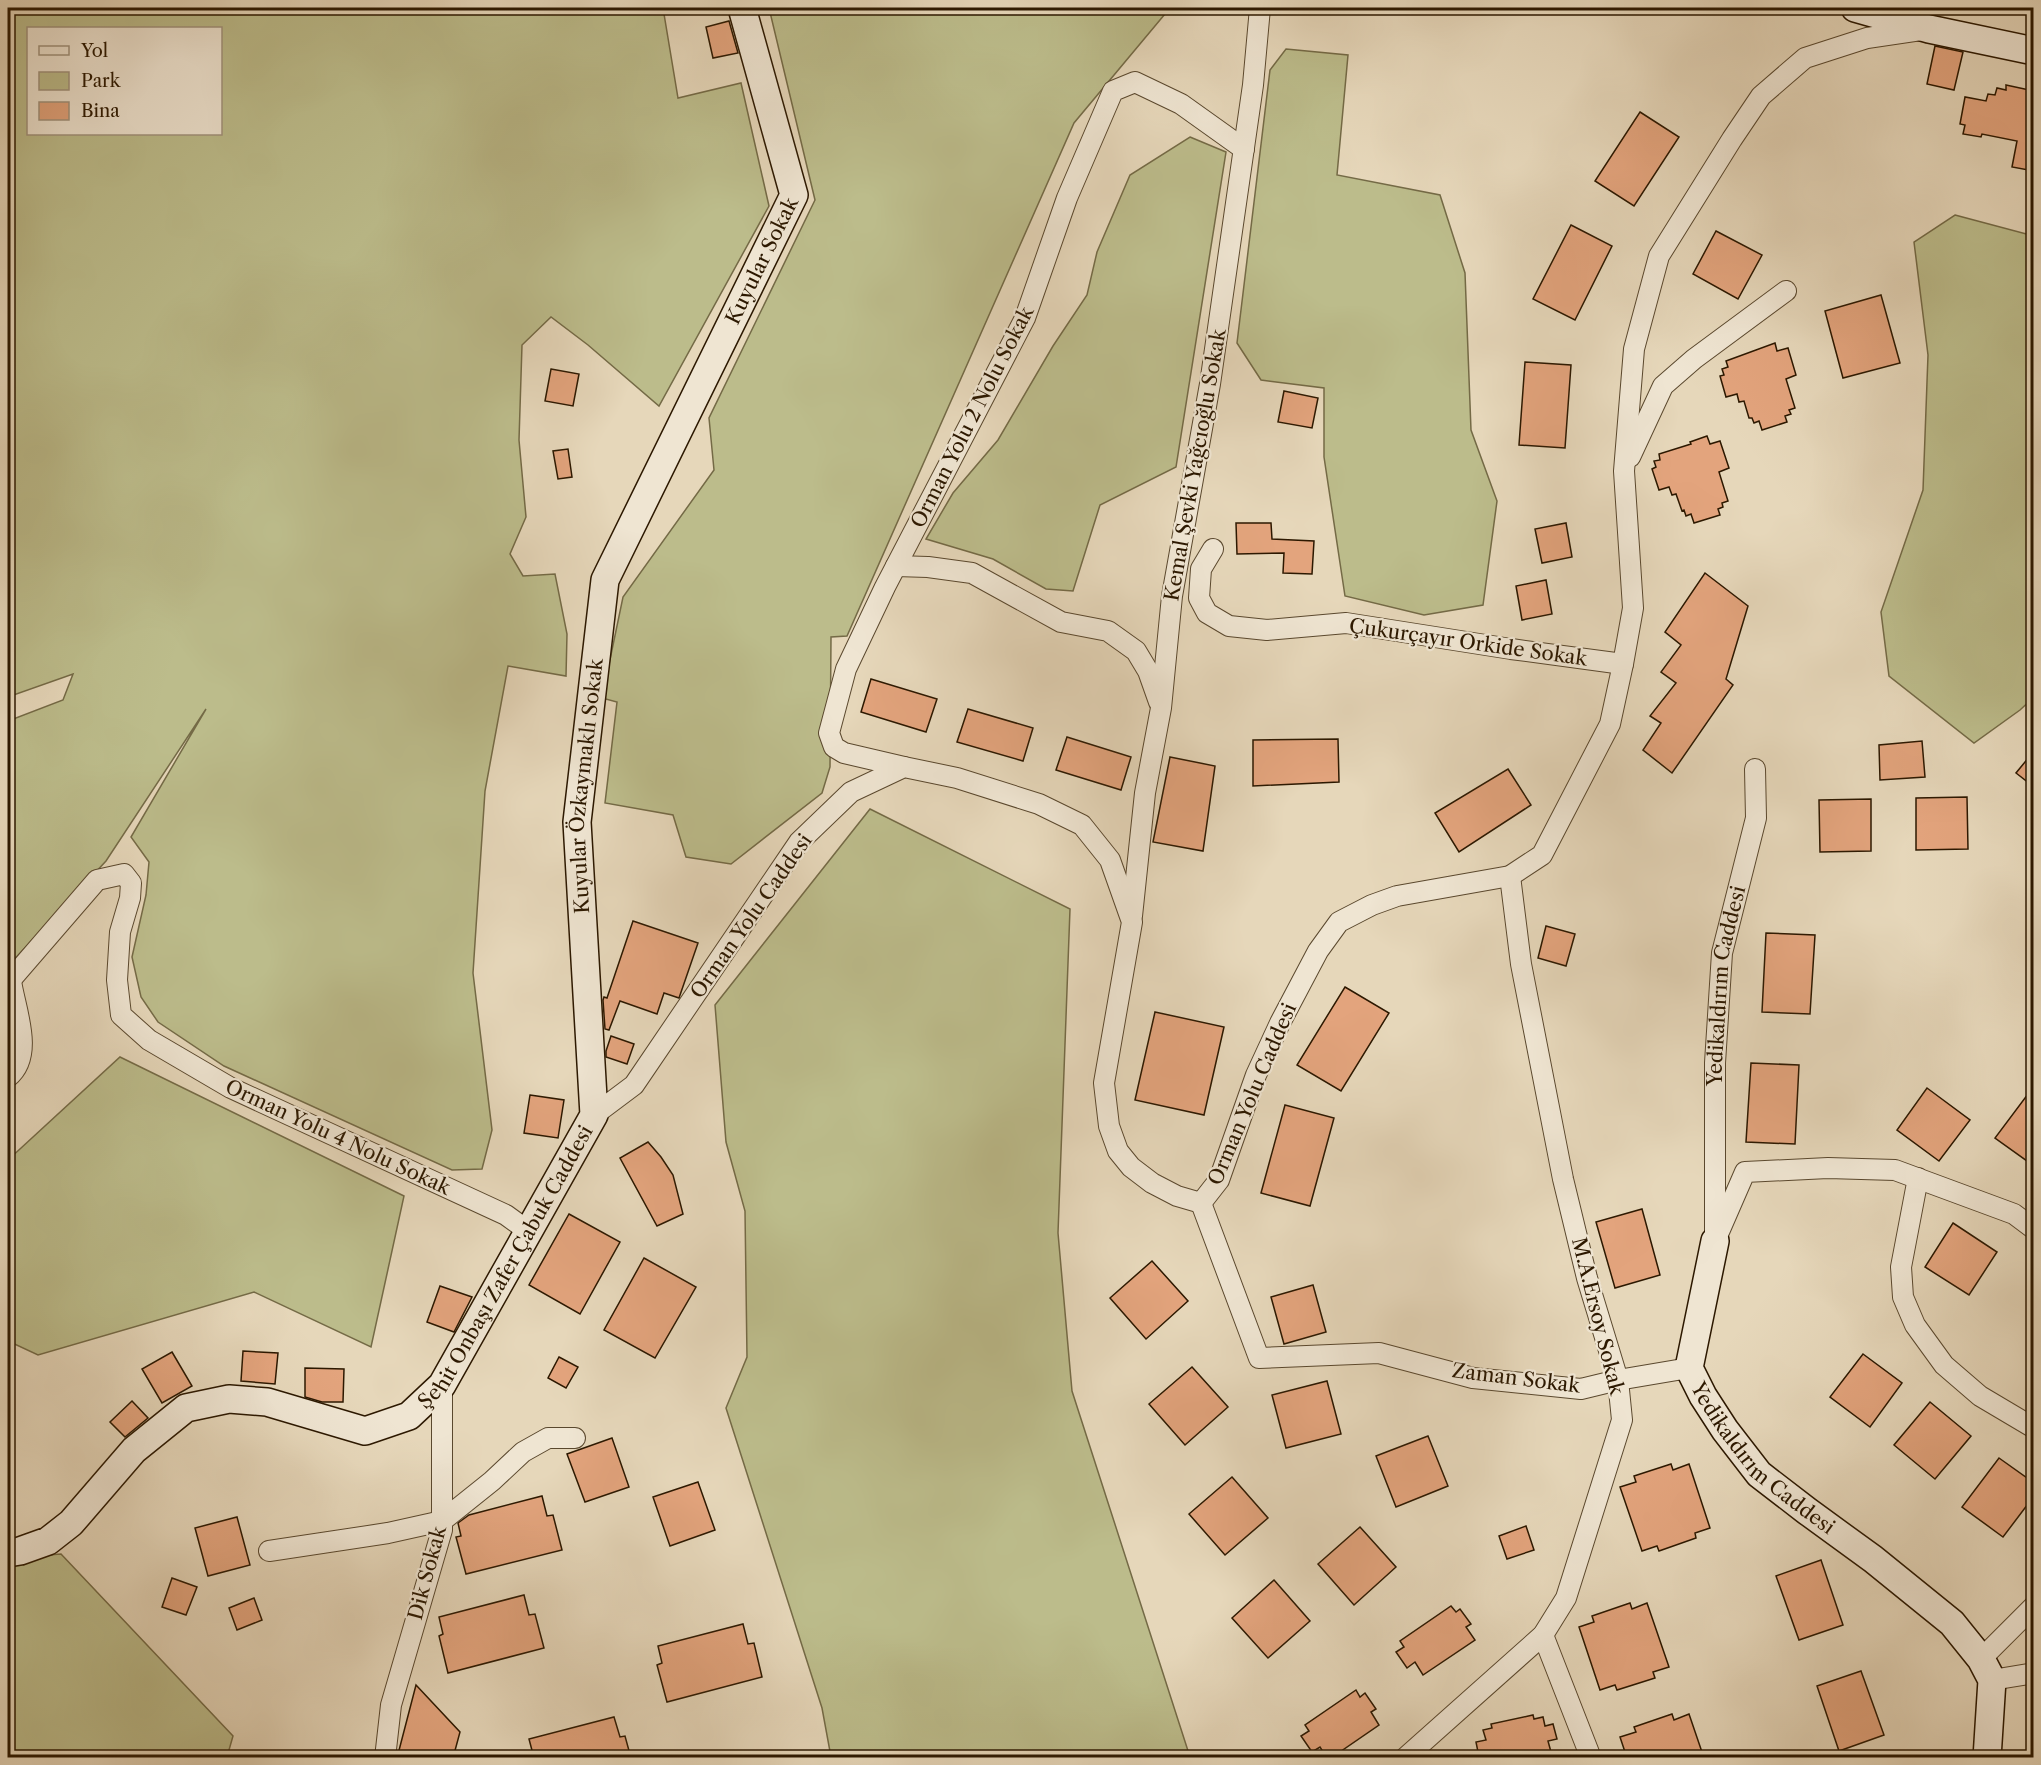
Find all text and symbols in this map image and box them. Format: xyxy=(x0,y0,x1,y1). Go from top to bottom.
legend xyxy=(27,27,222,135)
text: Yol xyxy=(80,40,108,62)
text: Park xyxy=(81,70,122,92)
text: Bina xyxy=(81,100,120,122)
street label: Kuyular Sokak xyxy=(720,192,804,328)
street label: Orman Yolu 2 Nolu Sokak xyxy=(906,301,1039,532)
street label: Kemal Şevki Yağcıoğlu Sokak xyxy=(1159,326,1231,603)
street label: Çukurçayır Orkide Sokak xyxy=(1347,613,1590,671)
street label: Kuyular Özkaymaklı Sokak xyxy=(564,656,608,914)
street label: Orman Yolu Caddesi xyxy=(685,829,817,1003)
street label: Yedikaldırım Caddesi xyxy=(1703,883,1750,1087)
street label: Orman Yolu Caddesi xyxy=(1203,999,1301,1189)
street label: Orman Yolu 4 Nolu Sokak xyxy=(222,1074,456,1200)
street label: Şehit Onbaşı Zafer Çabuk Caddesi xyxy=(413,1121,598,1414)
street label: M.A.Ersoy Sokak xyxy=(1567,1235,1630,1399)
street label: Zaman Sokak xyxy=(1451,1358,1583,1398)
street label: Yedikaldırım Caddesi xyxy=(1686,1377,1839,1539)
street label: Dik Sokak xyxy=(403,1522,451,1623)

